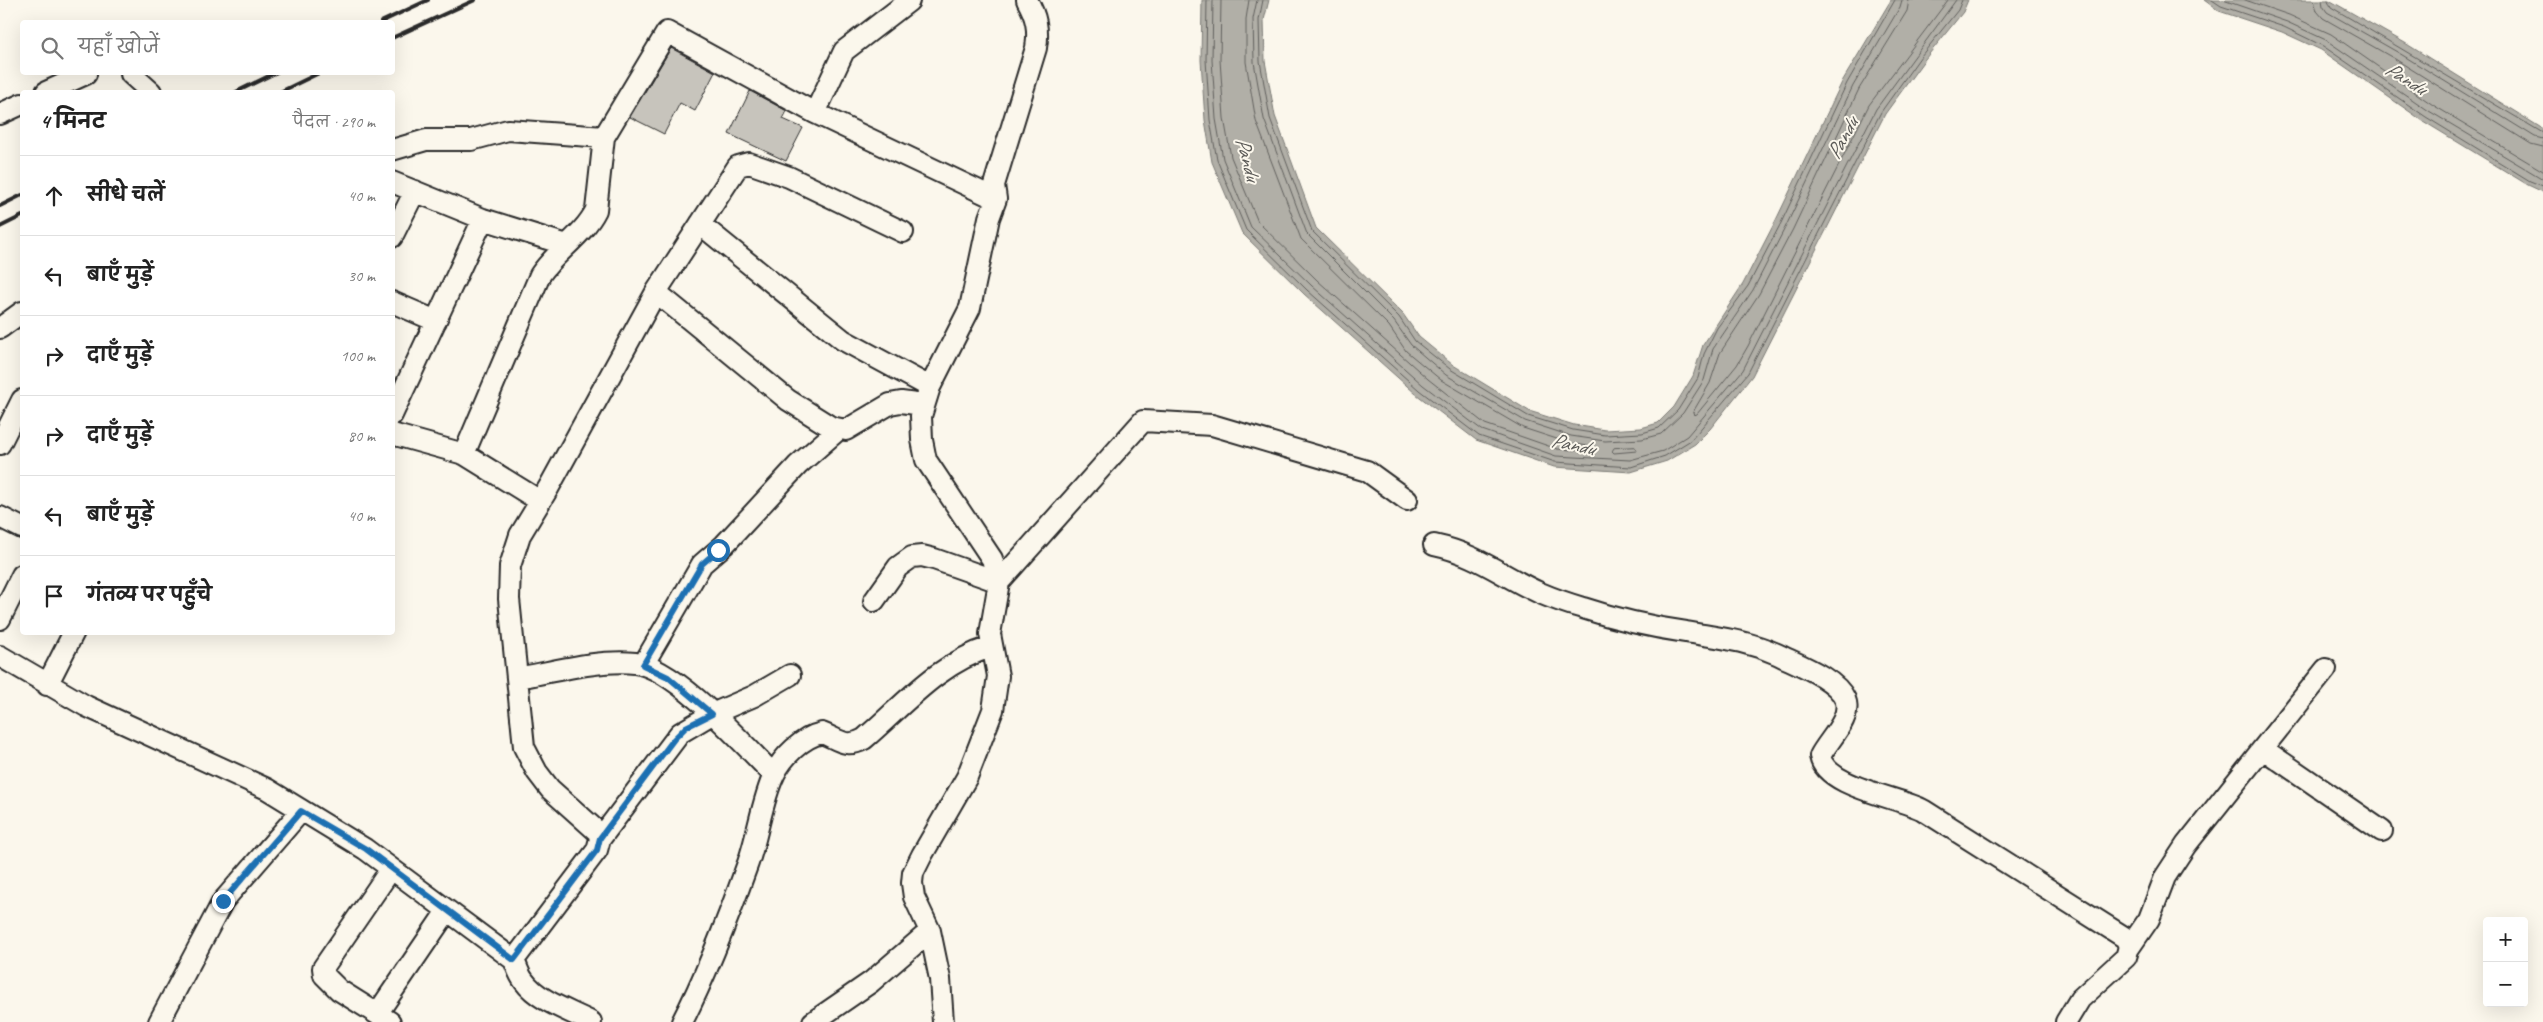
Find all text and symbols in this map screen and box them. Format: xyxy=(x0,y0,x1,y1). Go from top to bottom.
search box xyxy=(20,20,395,75)
icon: search xyxy=(38,34,66,62)
text: यहाँ खोजें xyxy=(78,35,159,59)
water label: Pandu xyxy=(2381,55,2434,102)
text: 4 मिनट xyxy=(40,108,106,134)
water label: Pandu xyxy=(1820,110,1865,163)
text: पैदल · 290 m xyxy=(293,112,375,132)
water label: Pandu xyxy=(1230,135,1267,187)
icon: ahead xyxy=(40,182,68,210)
text: सीधे चलें xyxy=(87,183,165,207)
text: 40 m xyxy=(348,186,375,206)
icon: left xyxy=(40,262,68,290)
text: बाएँ मुड़ें xyxy=(87,263,153,287)
text: 30 m xyxy=(348,266,375,286)
icon: right xyxy=(40,342,68,370)
text: दाएँ मुड़ें xyxy=(87,343,153,367)
text: 100 m xyxy=(341,346,375,366)
icon: right xyxy=(40,422,68,450)
text: दाएँ मुड़ें xyxy=(87,423,153,447)
text: 80 m xyxy=(348,426,375,446)
water label: Pandu xyxy=(1549,427,1600,462)
icon: left xyxy=(40,502,68,530)
text: बाएँ मुड़ें xyxy=(87,503,153,527)
text: 40 m xyxy=(348,506,375,526)
route start xyxy=(707,539,730,562)
icon: arrive xyxy=(40,582,68,610)
text: गंतव्य पर पहुँचे xyxy=(87,583,212,607)
route end xyxy=(212,890,235,913)
map controls xyxy=(2483,917,2528,1007)
button: + xyxy=(2483,917,2528,962)
button: − xyxy=(2483,962,2528,1007)

